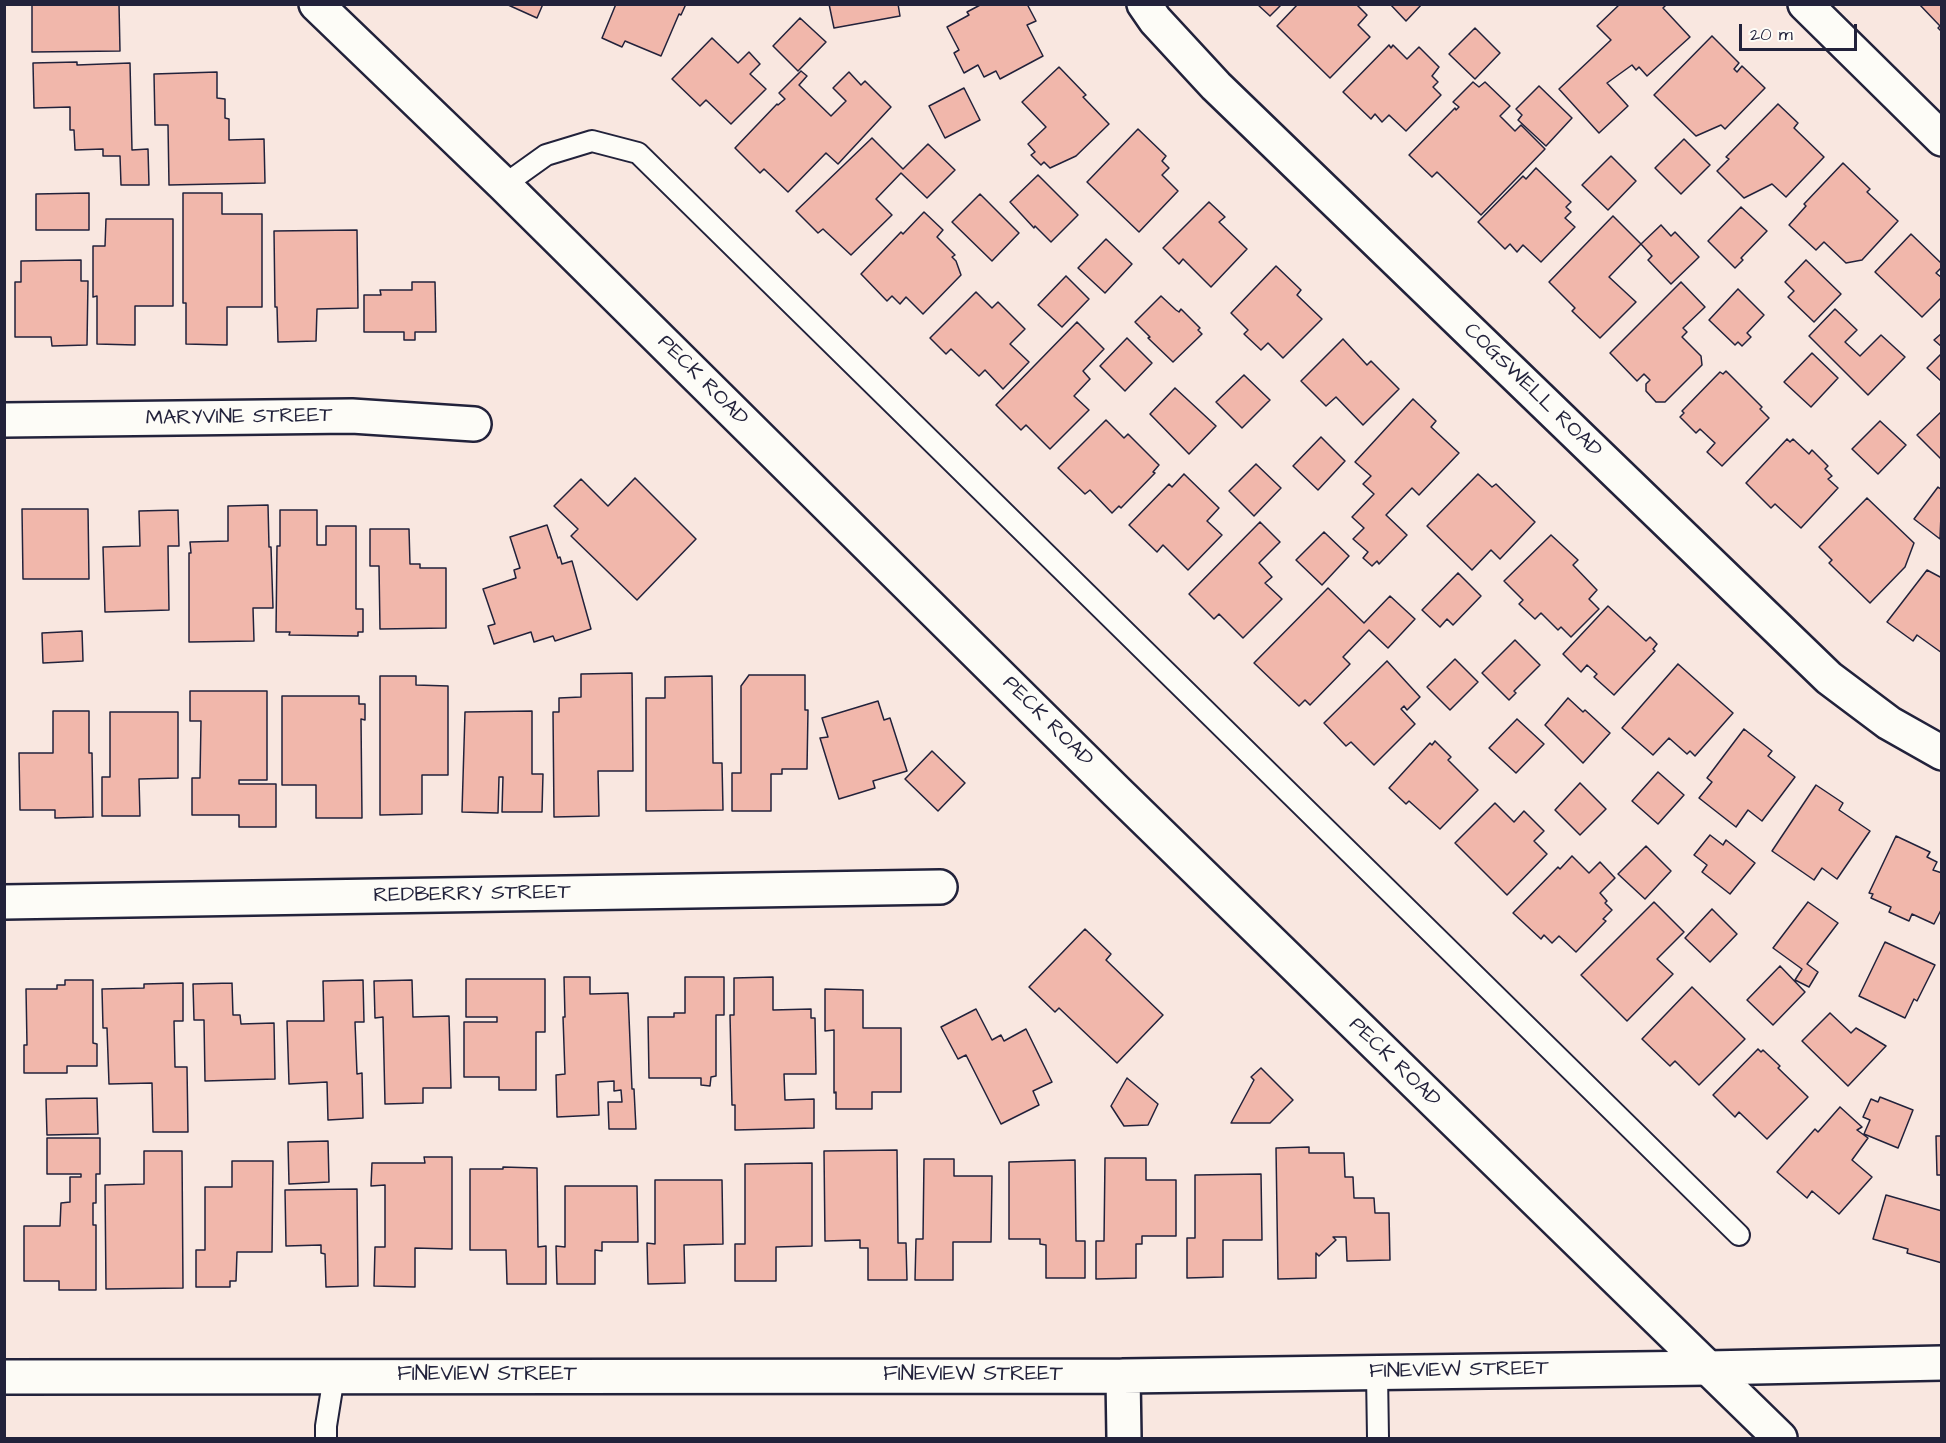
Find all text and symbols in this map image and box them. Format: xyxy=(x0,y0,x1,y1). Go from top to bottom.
scale bar xyxy=(1742,12,1860,50)
text: 20 m xyxy=(1750,22,1793,47)
street label: COGSWELL ROAD xyxy=(1458,318,1606,464)
street label: PECK ROAD xyxy=(651,330,753,432)
street label: MARYVINE STREET xyxy=(145,404,333,432)
street label: PECK ROAD xyxy=(996,671,1098,773)
street label: REDBERRY STREET xyxy=(373,881,571,909)
street label: PECK ROAD xyxy=(1343,1013,1445,1113)
street label: FINEVIEW STREET xyxy=(1369,1357,1549,1385)
street label: FINEVIEW STREET xyxy=(397,1363,577,1389)
street label: FINEVIEW STREET xyxy=(883,1363,1063,1389)

